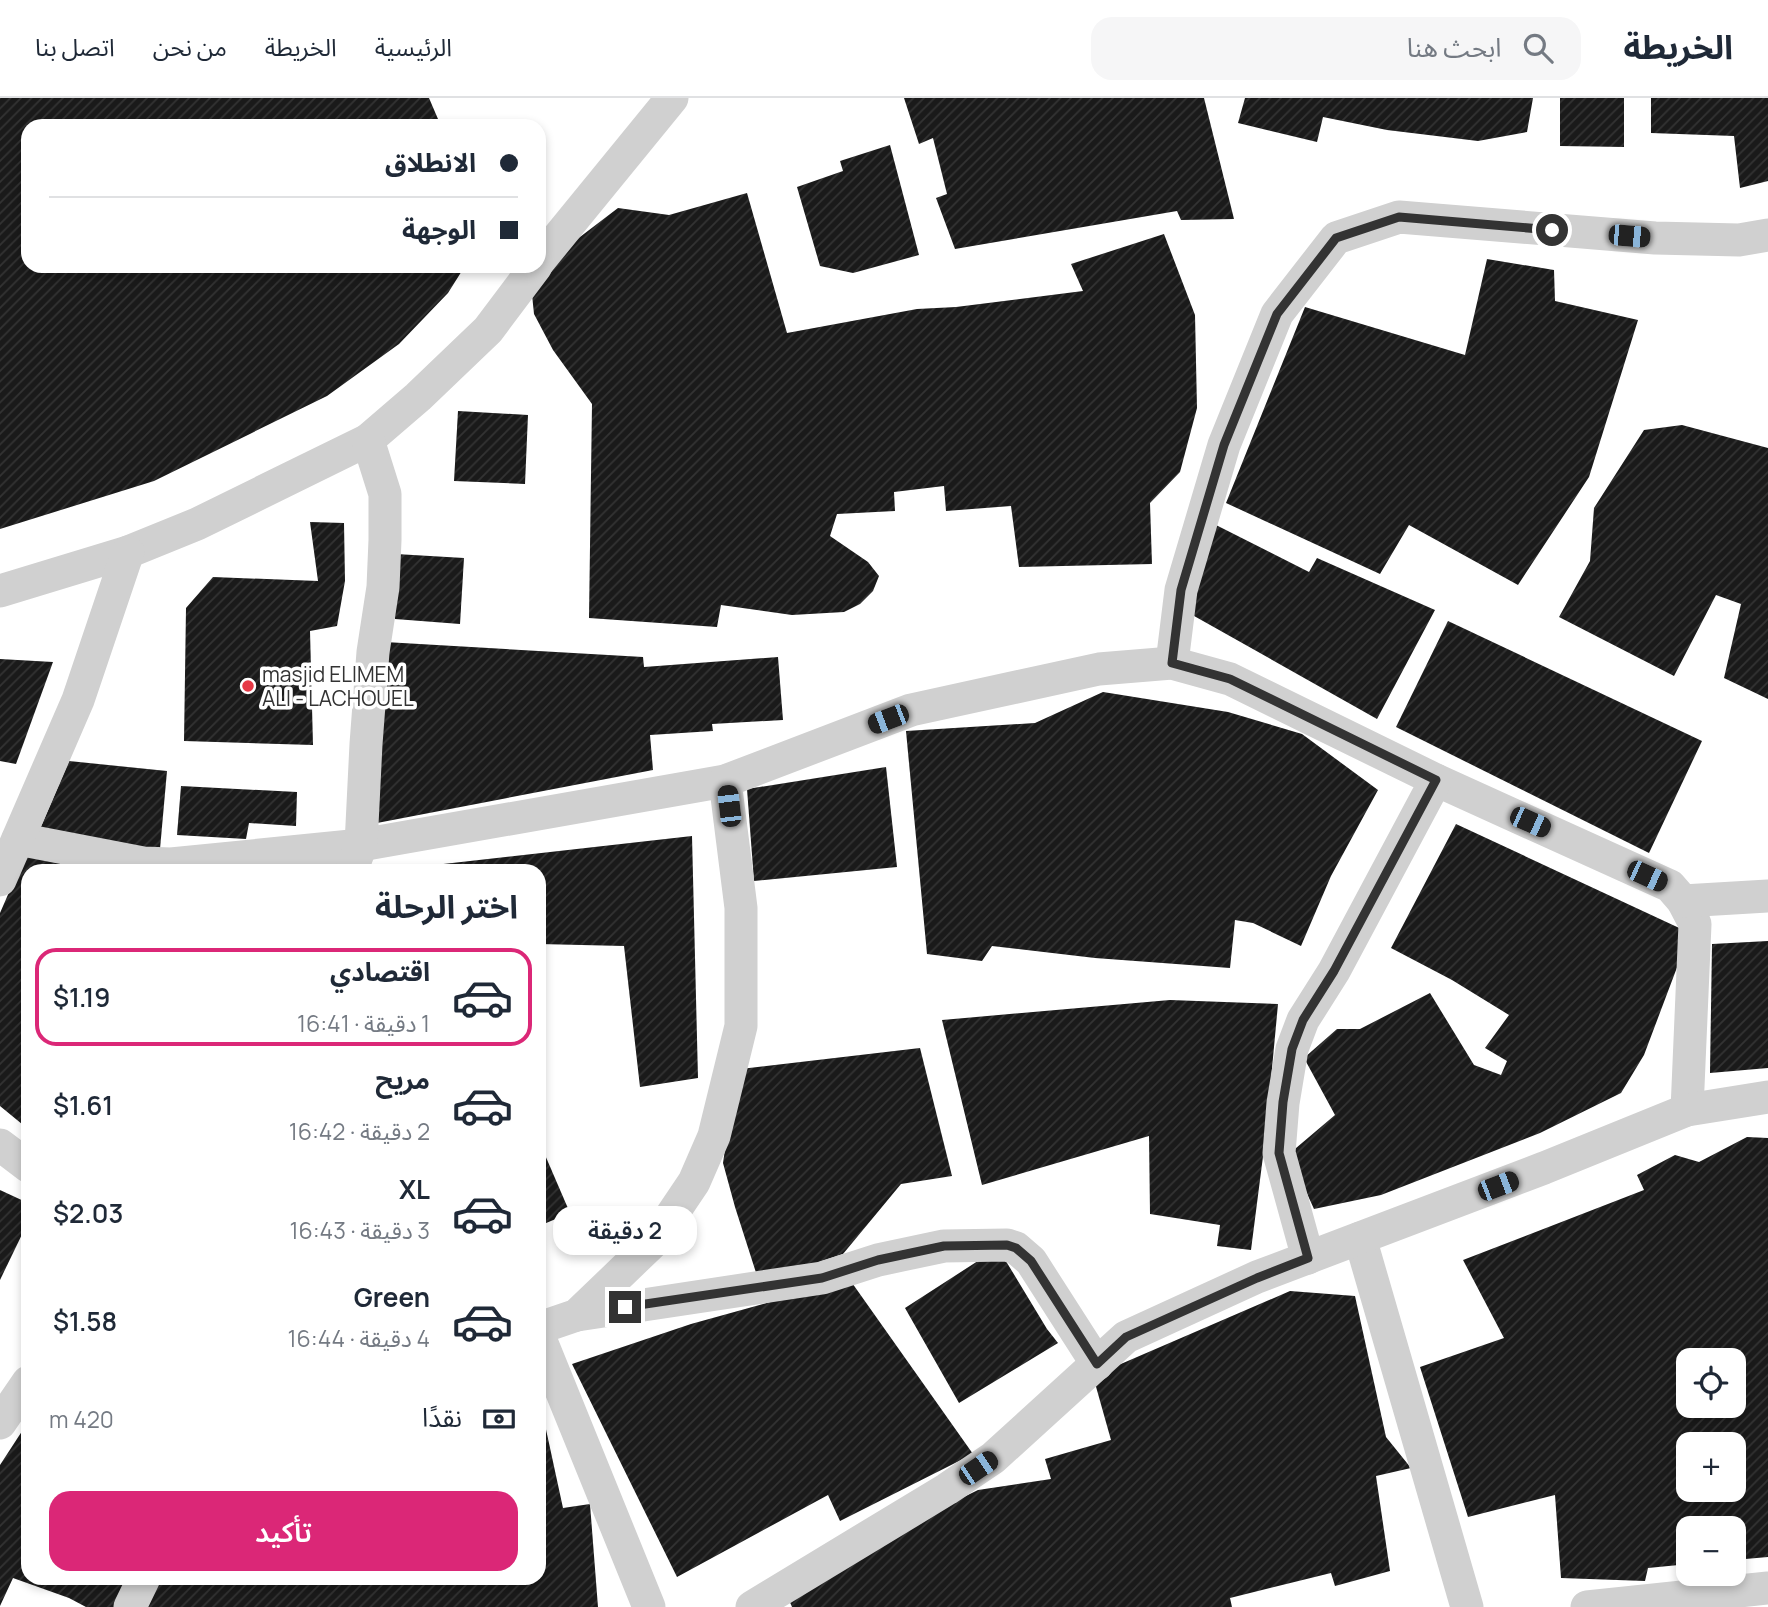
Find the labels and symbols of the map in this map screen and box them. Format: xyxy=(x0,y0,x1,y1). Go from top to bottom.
route start xyxy=(1536,214,1568,246)
car xyxy=(1608,224,1651,248)
place label: masjid ELIMEM ALI - LACHOUEL xyxy=(262,660,414,712)
marker: masjid ELIMEM ALI - LACHOUEL xyxy=(240,678,256,694)
car xyxy=(865,702,912,736)
car xyxy=(717,784,742,828)
car xyxy=(1507,804,1554,840)
car xyxy=(1624,858,1671,894)
car xyxy=(1475,1169,1522,1203)
callout: 2 دقيقة xyxy=(553,1206,697,1254)
route end xyxy=(609,1291,641,1323)
car xyxy=(955,1448,1002,1488)

